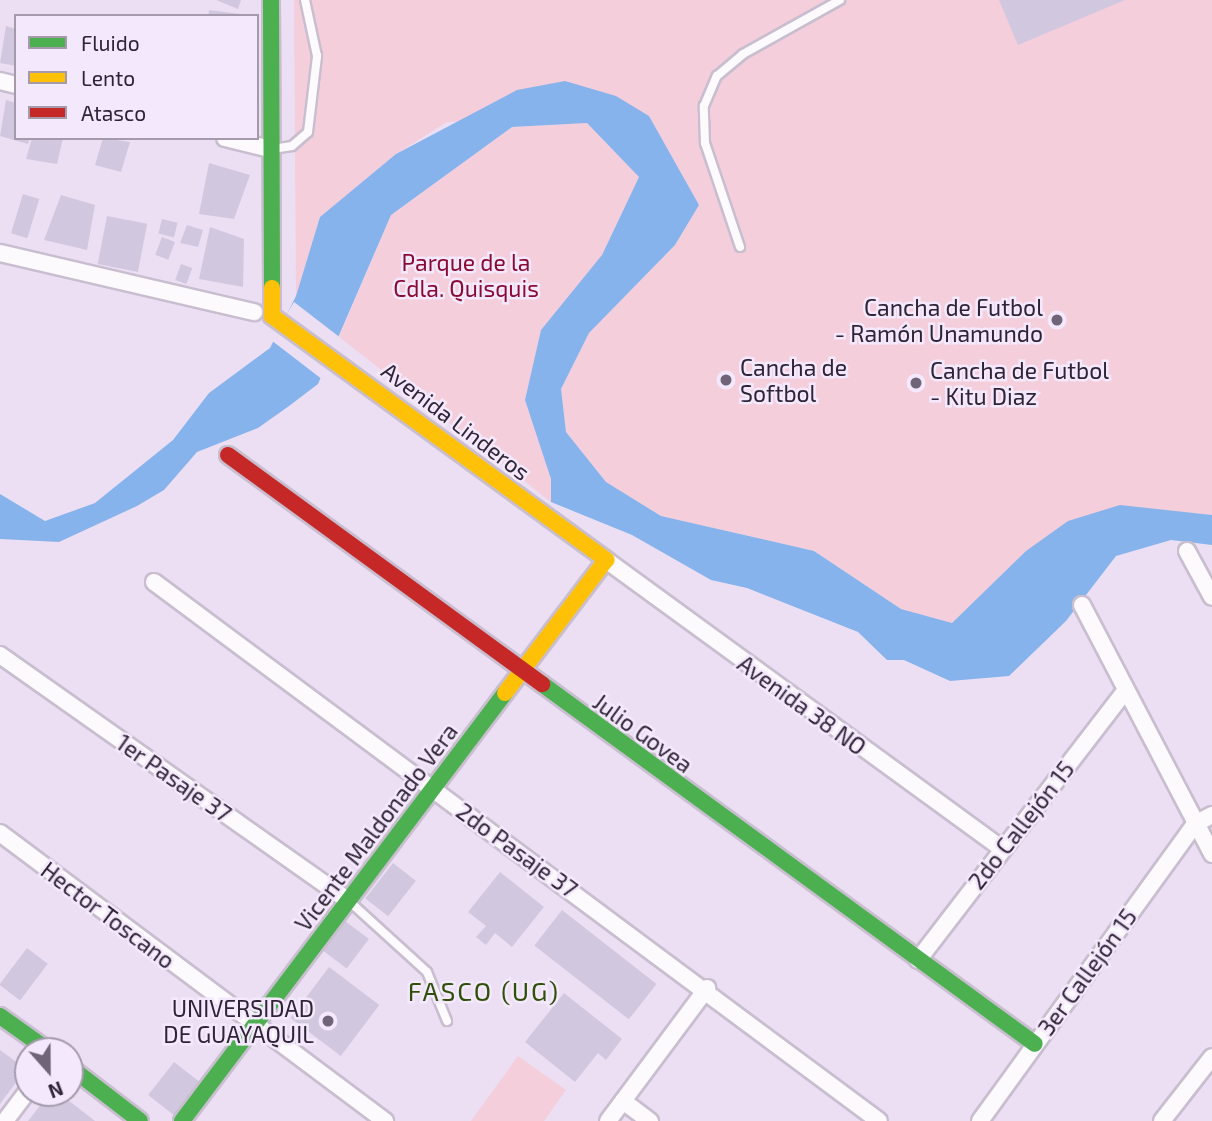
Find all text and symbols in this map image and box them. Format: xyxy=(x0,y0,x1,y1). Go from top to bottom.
legend xyxy=(14,14,259,140)
text: Fluido xyxy=(81,30,140,55)
text: Lento xyxy=(81,65,135,90)
text: Atasco xyxy=(81,100,146,125)
park label: Parque de la Cdla. Quisquis xyxy=(393,248,539,302)
place label: Cancha de Futbol - Ramón Unamundo xyxy=(835,293,1043,347)
marker: Cancha de Futbol - Ramón Unamundo xyxy=(1049,312,1065,328)
place label: Cancha de Softbol xyxy=(740,353,847,407)
street label: Avenida Linderos xyxy=(376,356,536,486)
place label: Cancha de Futbol - Kitu Diaz xyxy=(930,356,1109,410)
marker: Cancha de Softbol xyxy=(718,372,734,388)
marker: Cancha de Futbol - Kitu Diaz xyxy=(908,375,924,391)
street label: Avenida 38 NO xyxy=(733,649,871,761)
street label: Julio Govea xyxy=(588,688,698,778)
street label: Vicente Maldonado Vera xyxy=(289,718,463,936)
street label: 1er Pasaje 37 xyxy=(111,728,237,828)
street label: 2do Callejón 15 xyxy=(962,755,1080,895)
street label: 2do Pasaje 37 xyxy=(451,797,583,903)
street label: Hector Toscano xyxy=(35,856,181,974)
street label: 3er Callejón 15 xyxy=(1032,903,1142,1041)
district label: FASCO (UG) xyxy=(409,975,559,1007)
place label: UNIVERSIDAD DE GUAYAQUIL xyxy=(163,994,314,1048)
marker: UNIVERSIDAD DE GUAYAQUIL xyxy=(320,1013,336,1029)
north arrow xyxy=(14,1037,84,1107)
text: N xyxy=(45,1077,67,1103)

